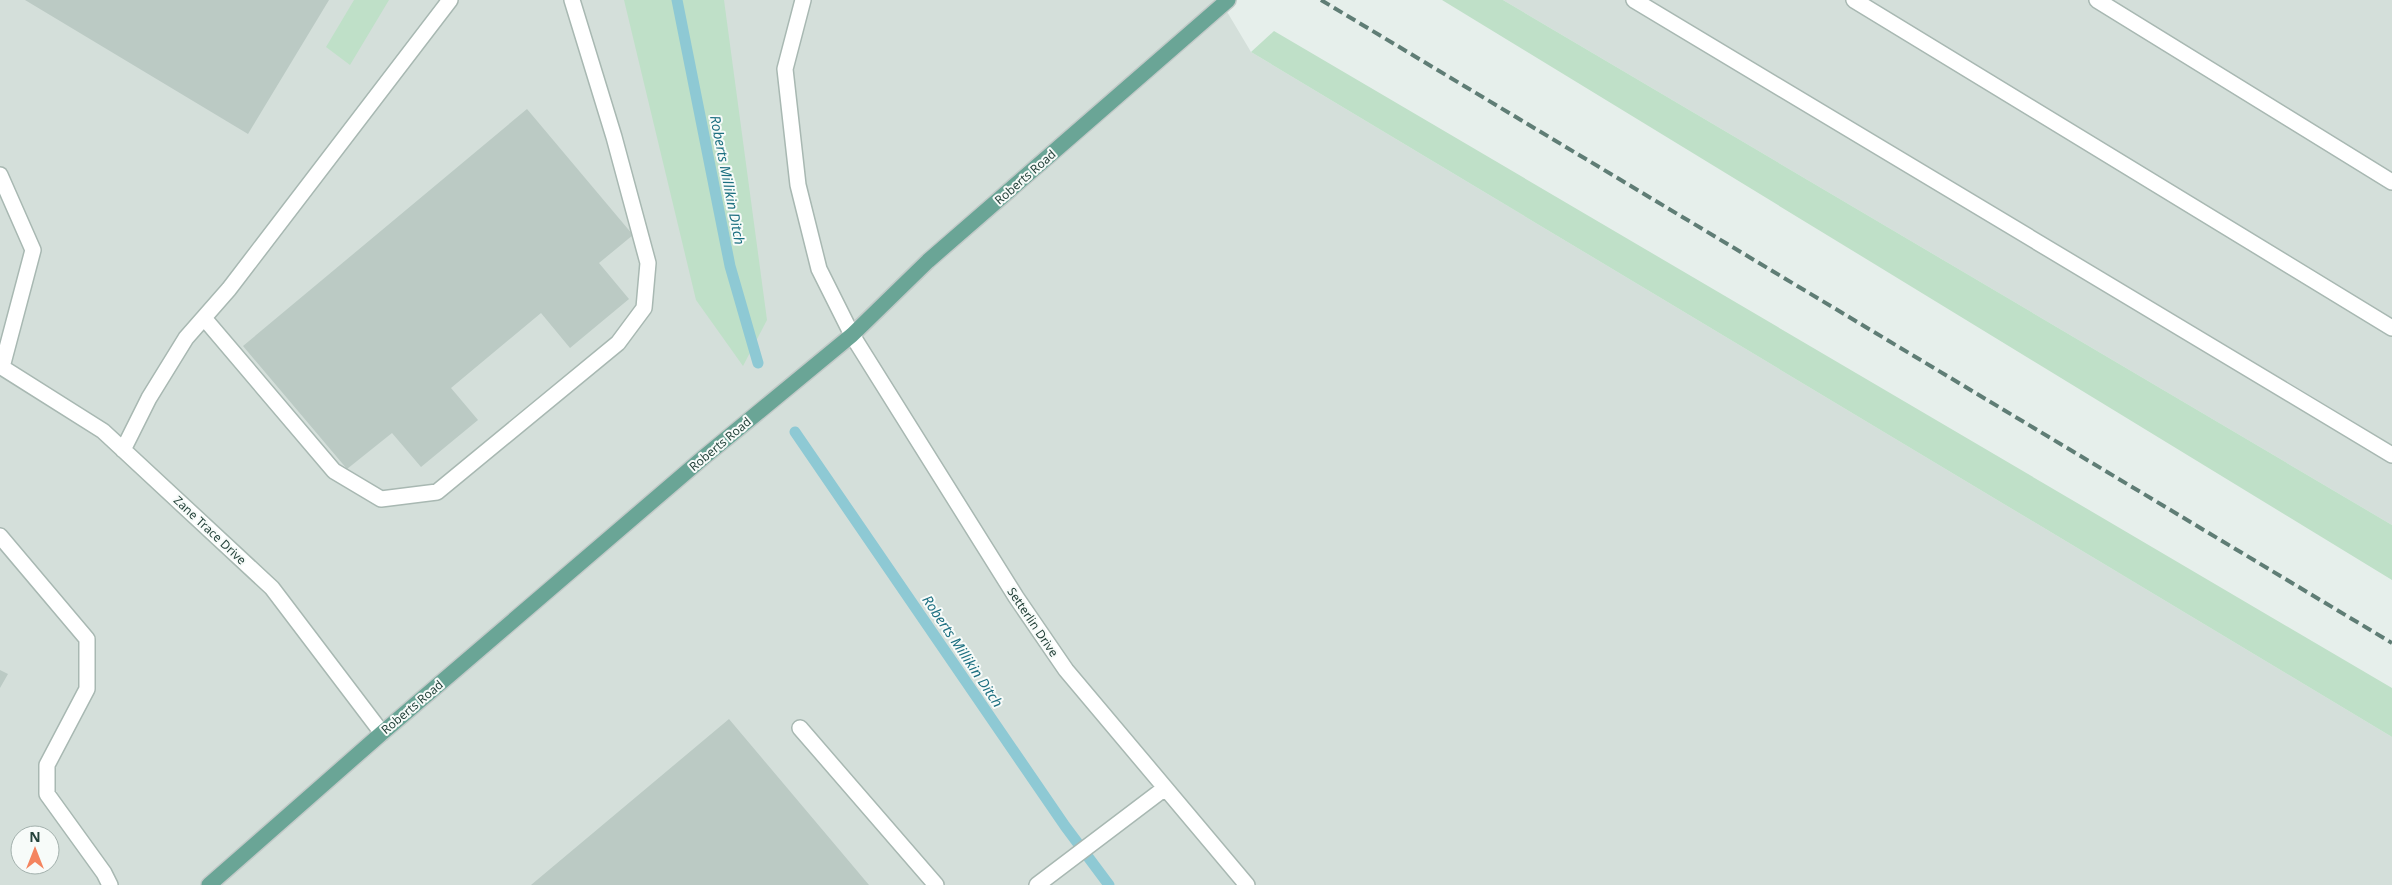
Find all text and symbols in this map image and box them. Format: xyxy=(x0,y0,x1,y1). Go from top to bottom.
water label: Roberts Millikin Ditch xyxy=(706,114,750,246)
street label: Roberts Road xyxy=(991,146,1059,208)
street label: Roberts Road xyxy=(685,413,755,475)
street label: Zane Trace Drive xyxy=(170,492,250,568)
street label: Setterlin Drive xyxy=(1004,584,1063,660)
water label: Roberts Millikin Ditch xyxy=(918,591,1008,711)
street label: Roberts Road xyxy=(377,676,447,738)
north arrow xyxy=(10,825,60,875)
text: N xyxy=(29,827,41,846)

